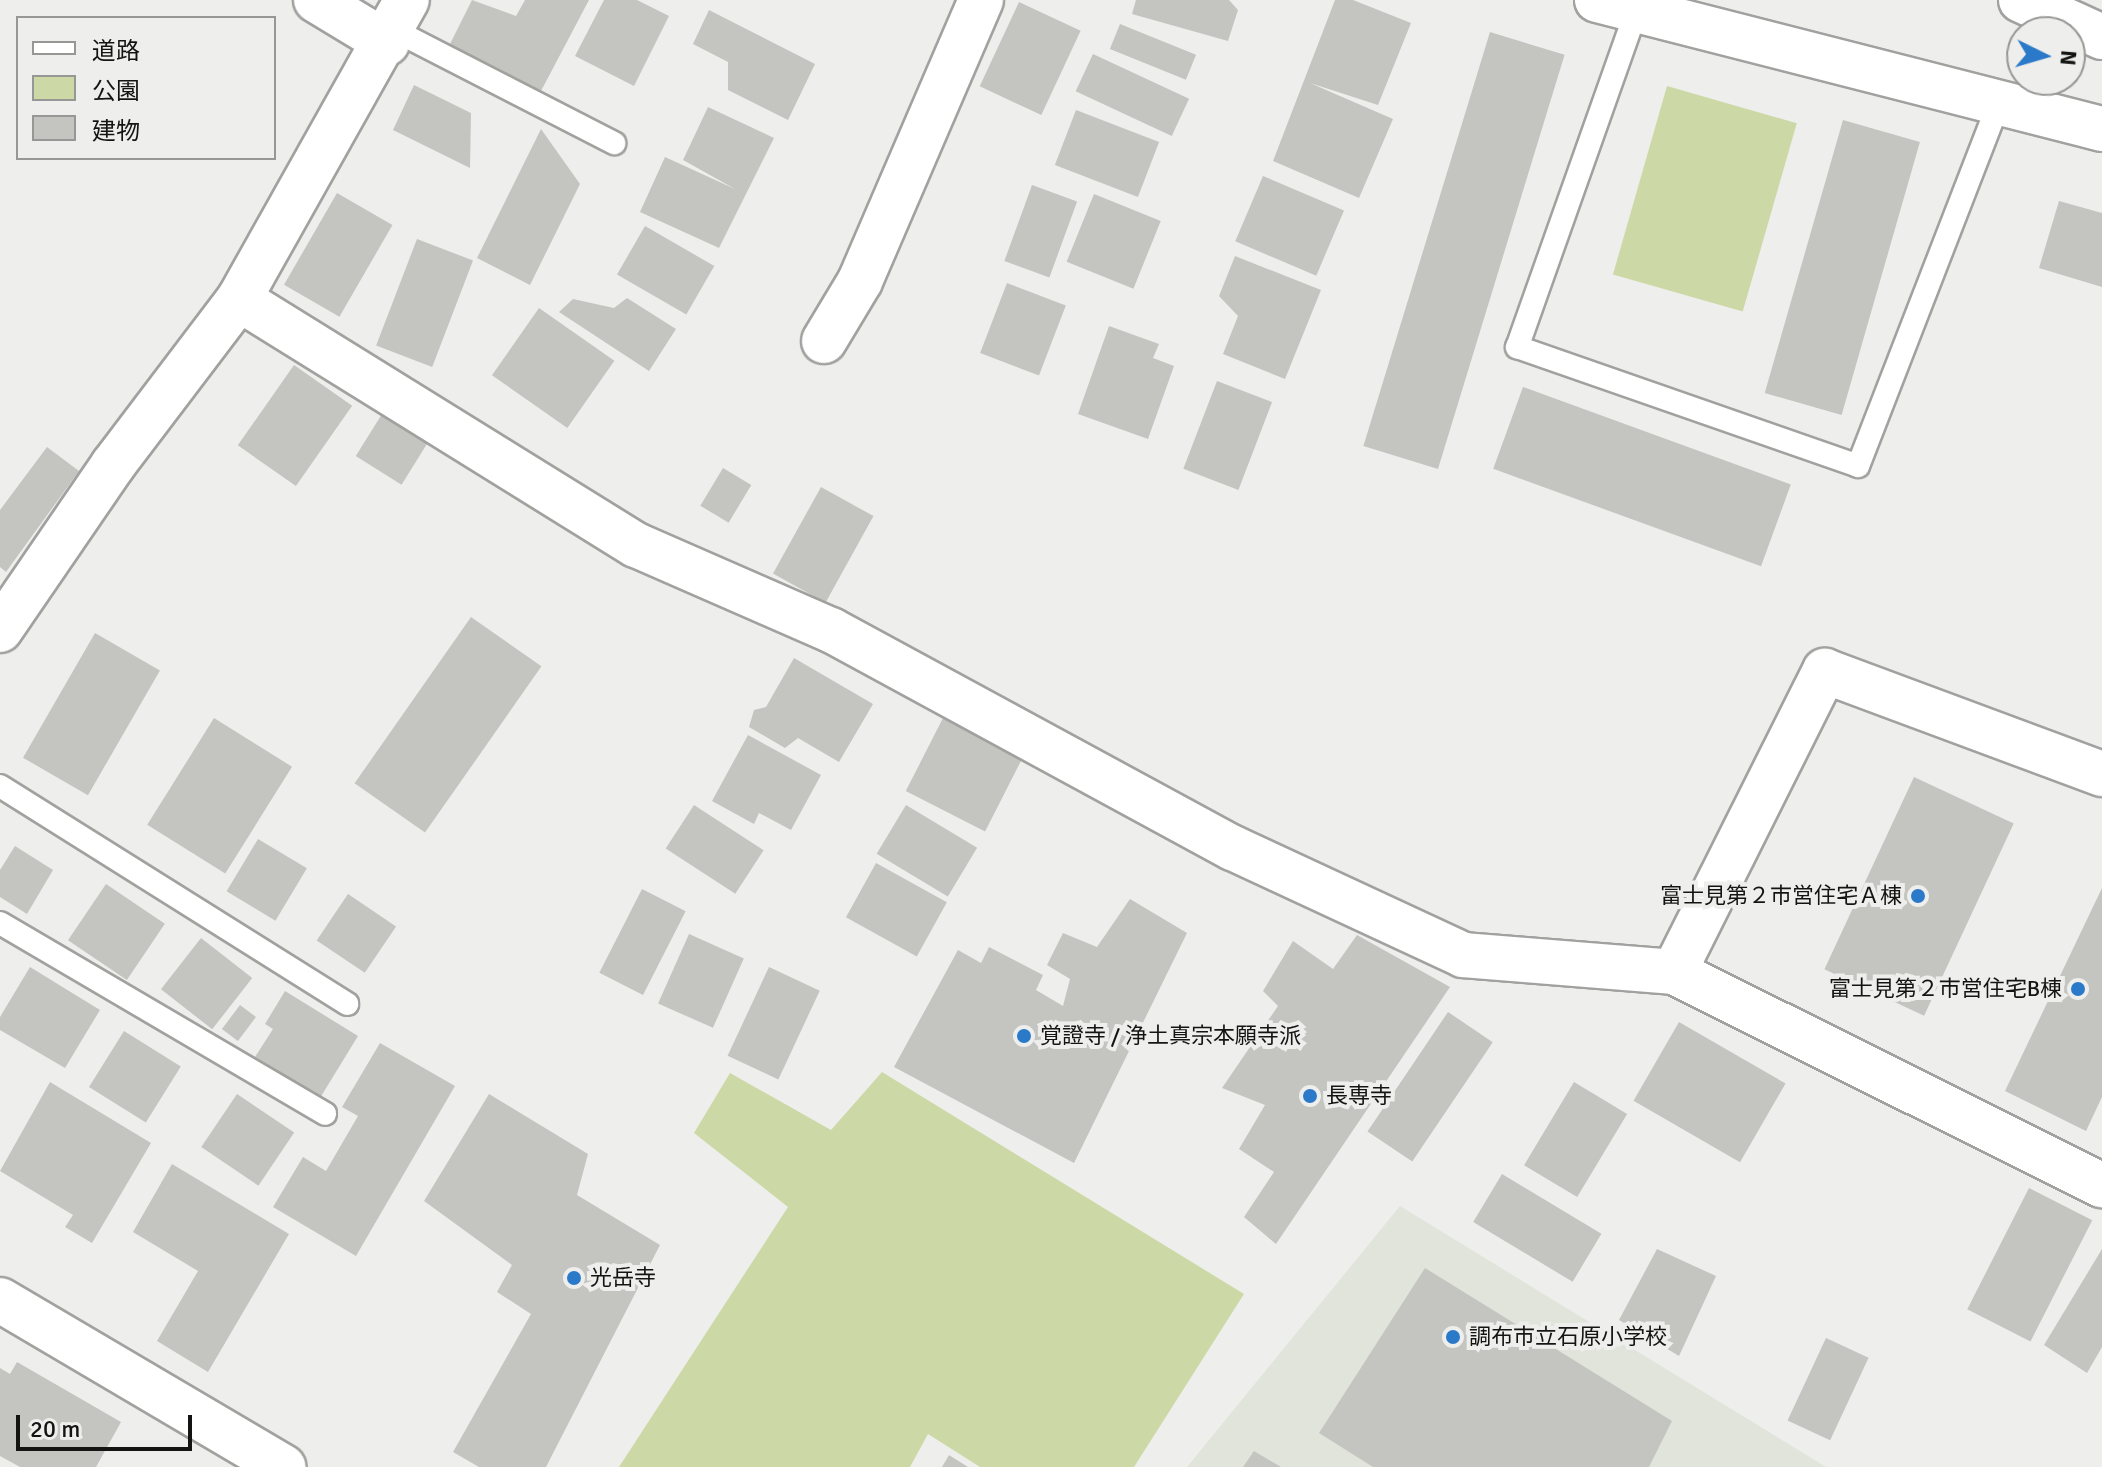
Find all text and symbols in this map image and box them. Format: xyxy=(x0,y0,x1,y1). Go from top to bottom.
legend xyxy=(16,16,276,160)
north arrow xyxy=(2006,16,2086,96)
text: 道路 xyxy=(92,36,140,66)
text: N xyxy=(2054,49,2083,67)
text: 公園 xyxy=(92,76,140,106)
text: 建物 xyxy=(92,116,140,146)
place label: 富士見第２市営住宅Ａ棟 xyxy=(1660,883,1902,909)
marker: 富士見第２市営住宅Ａ棟 xyxy=(1909,887,1927,905)
place label: 富士見第２市営住宅B棟 xyxy=(1829,976,2062,1002)
marker: 富士見第２市営住宅B棟 xyxy=(2069,980,2087,998)
place label: 覚證寺 / 浄土真宗本願寺派 xyxy=(1040,1023,1301,1049)
marker: 覚證寺 / 浄土真宗本願寺派 xyxy=(1015,1027,1033,1045)
place label: 長専寺 xyxy=(1326,1083,1392,1109)
marker: 長専寺 xyxy=(1301,1087,1319,1105)
place label: 光岳寺 xyxy=(590,1265,656,1291)
marker: 光岳寺 xyxy=(565,1269,583,1287)
place label: 調布市立石原小学校 xyxy=(1469,1324,1667,1350)
marker: 調布市立石原小学校 xyxy=(1444,1328,1462,1346)
scale bar xyxy=(20,1399,196,1449)
text: 20 m xyxy=(30,1414,80,1444)

